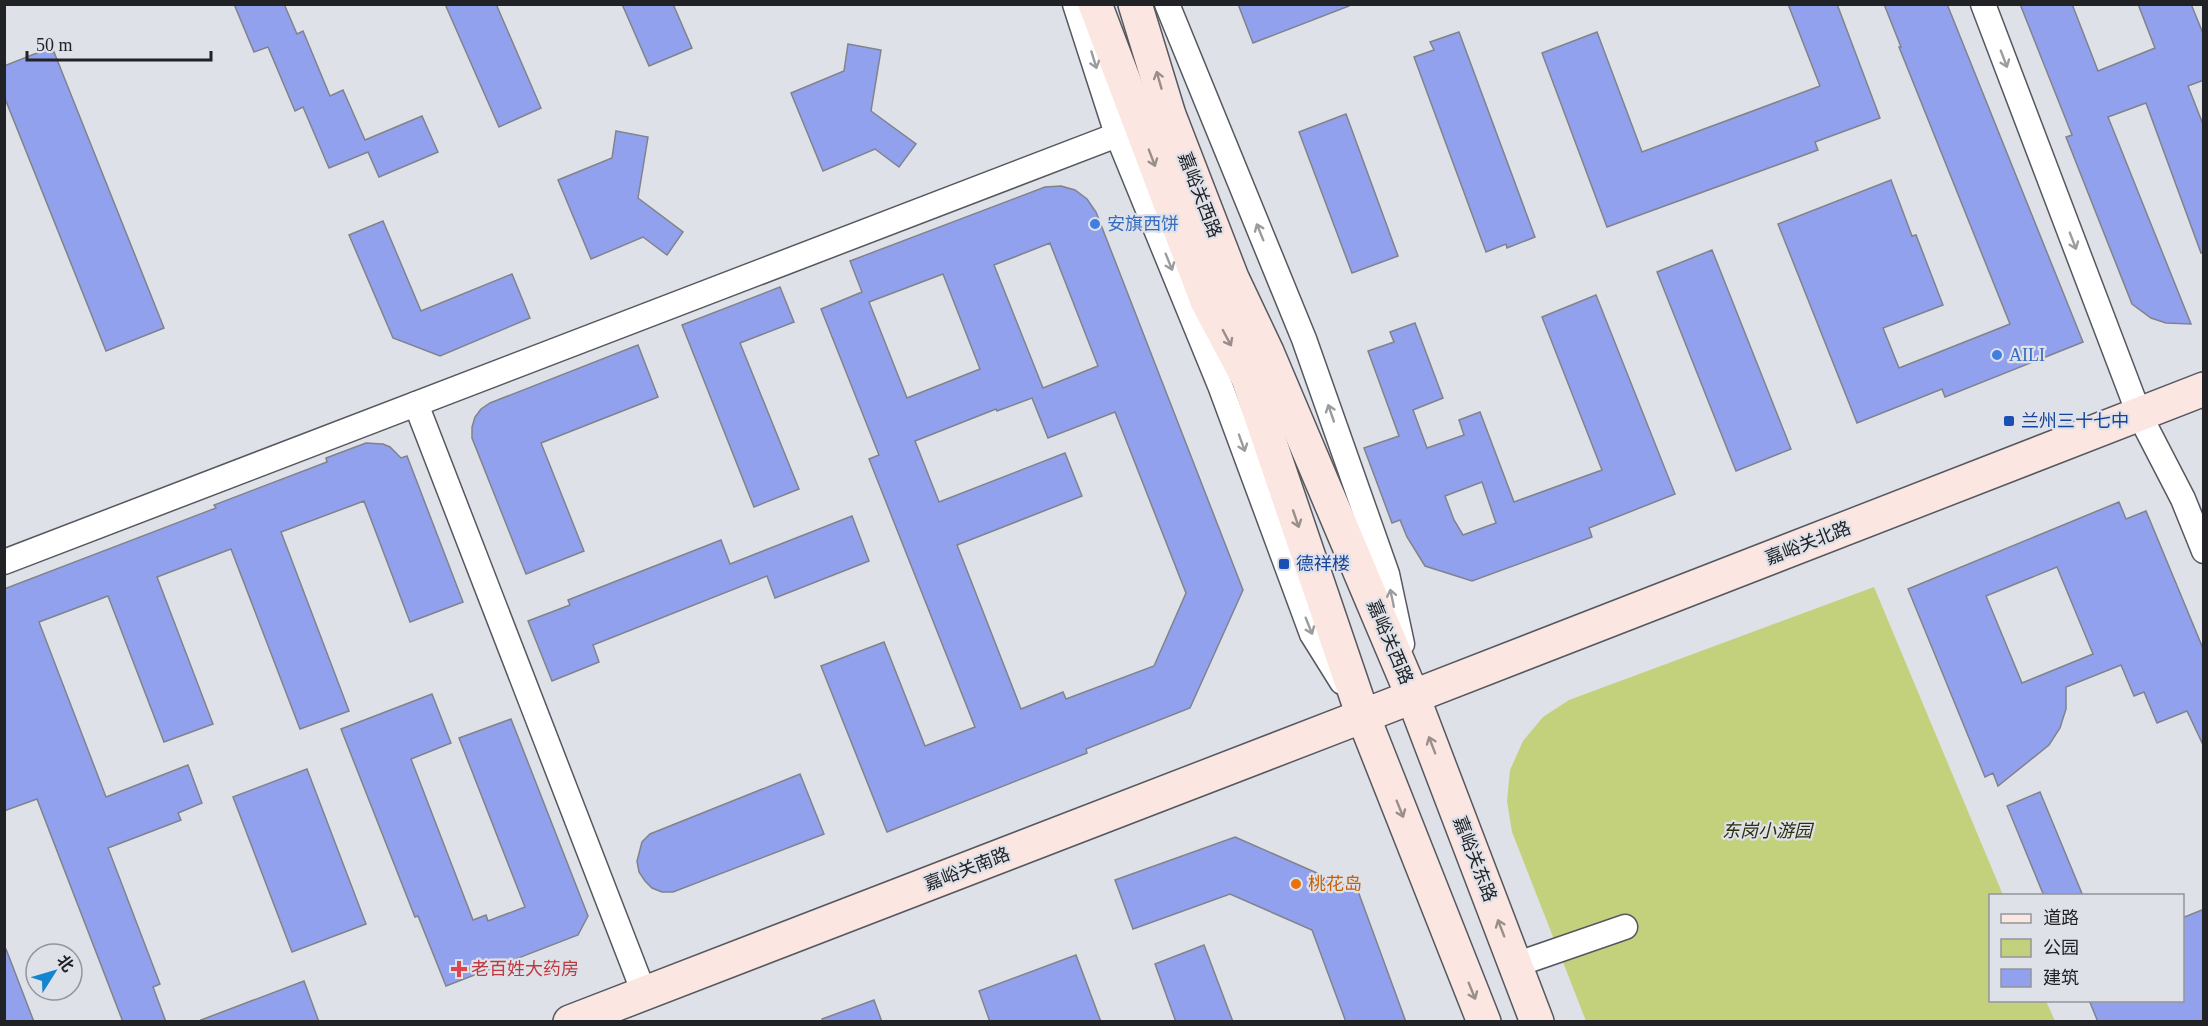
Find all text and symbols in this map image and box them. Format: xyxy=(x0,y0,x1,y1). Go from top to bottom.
scale bar xyxy=(27,24,212,62)
text: 50 m xyxy=(36,35,73,55)
one-way arrow xyxy=(1999,49,2010,68)
one-way arrow xyxy=(1089,50,1100,69)
one-way arrow xyxy=(1153,71,1164,90)
one-way arrow xyxy=(1147,148,1158,167)
street label: 嘉峪关西路 xyxy=(1175,149,1225,241)
place label: 安旗西饼 xyxy=(1107,214,1179,234)
marker: 安旗西饼 xyxy=(1088,217,1102,231)
one-way arrow xyxy=(1254,223,1265,241)
one-way arrow xyxy=(2069,232,2080,250)
one-way arrow xyxy=(1164,252,1175,271)
one-way arrow xyxy=(1222,328,1233,346)
place label: AILI xyxy=(2009,345,2045,365)
marker: AILI xyxy=(1990,348,2004,362)
one-way arrow xyxy=(1324,405,1335,423)
place label: 兰州三十七中 xyxy=(2021,411,2129,431)
marker: 兰州三十七中 xyxy=(2002,414,2016,428)
one-way arrow xyxy=(1237,433,1248,452)
one-way arrow xyxy=(1292,509,1303,528)
street label: 嘉峪关北路 xyxy=(1762,518,1854,568)
place label: 德祥楼 xyxy=(1296,554,1350,574)
marker: 德祥楼 xyxy=(1277,557,1291,571)
one-way arrow xyxy=(1386,589,1398,608)
street label: 嘉峪关西路 xyxy=(1363,597,1417,687)
one-way arrow xyxy=(1304,616,1315,635)
one-way arrow xyxy=(1425,737,1436,755)
one-way arrow xyxy=(1395,800,1406,818)
street label: 嘉峪关东路 xyxy=(1450,813,1500,905)
park label: 东岗小游园 xyxy=(1722,821,1815,841)
street label: 嘉峪关南路 xyxy=(921,844,1013,894)
place label: 桃花岛 xyxy=(1308,874,1362,894)
marker: 桃花岛 xyxy=(1289,877,1303,891)
legend xyxy=(1989,894,2184,1002)
text: 道路 xyxy=(2043,908,2079,928)
one-way arrow xyxy=(1495,919,1506,937)
text: 公园 xyxy=(2043,938,2079,958)
north arrow xyxy=(24,942,84,1002)
text: 北 xyxy=(54,952,77,975)
place label: 老百姓大药房 xyxy=(471,959,579,979)
marker: 老百姓大药房 xyxy=(452,962,466,976)
text: 建筑 xyxy=(2043,968,2079,988)
one-way arrow xyxy=(1467,981,1478,1000)

